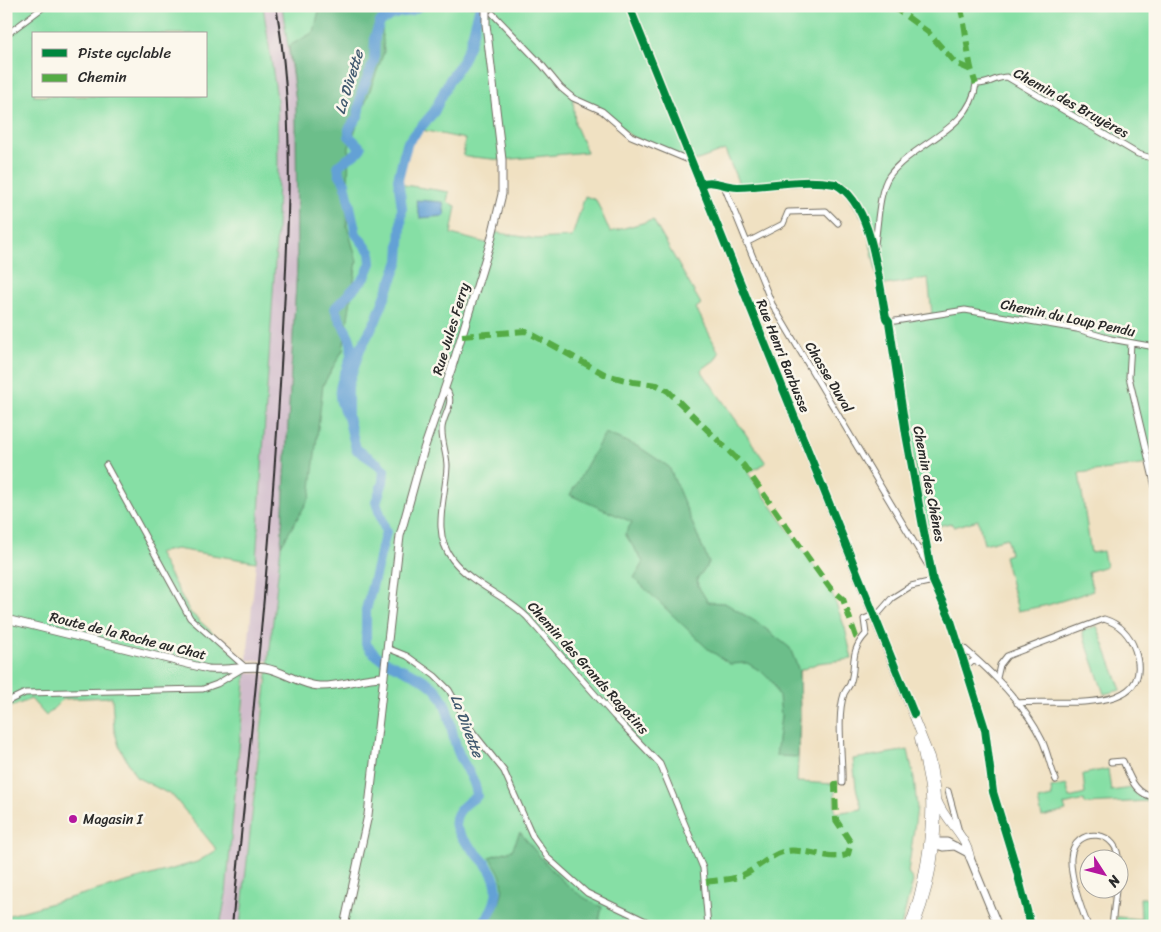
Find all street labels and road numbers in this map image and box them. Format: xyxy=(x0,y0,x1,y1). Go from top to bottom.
street label: Chemin des Bruyères xyxy=(1009,61,1133,145)
street label: Rue Jules Ferry xyxy=(425,279,477,378)
street label: Chemin du Loup Pendu xyxy=(998,292,1138,345)
street label: Rue Henri Barbusse xyxy=(749,295,817,417)
street label: Chasse Duval xyxy=(798,336,861,418)
street label: Chemin des Chênes xyxy=(905,424,953,545)
street label: Chemin des Grands Ragotins xyxy=(521,595,655,741)
street label: Route de la Roche au Chat xyxy=(47,604,209,668)

